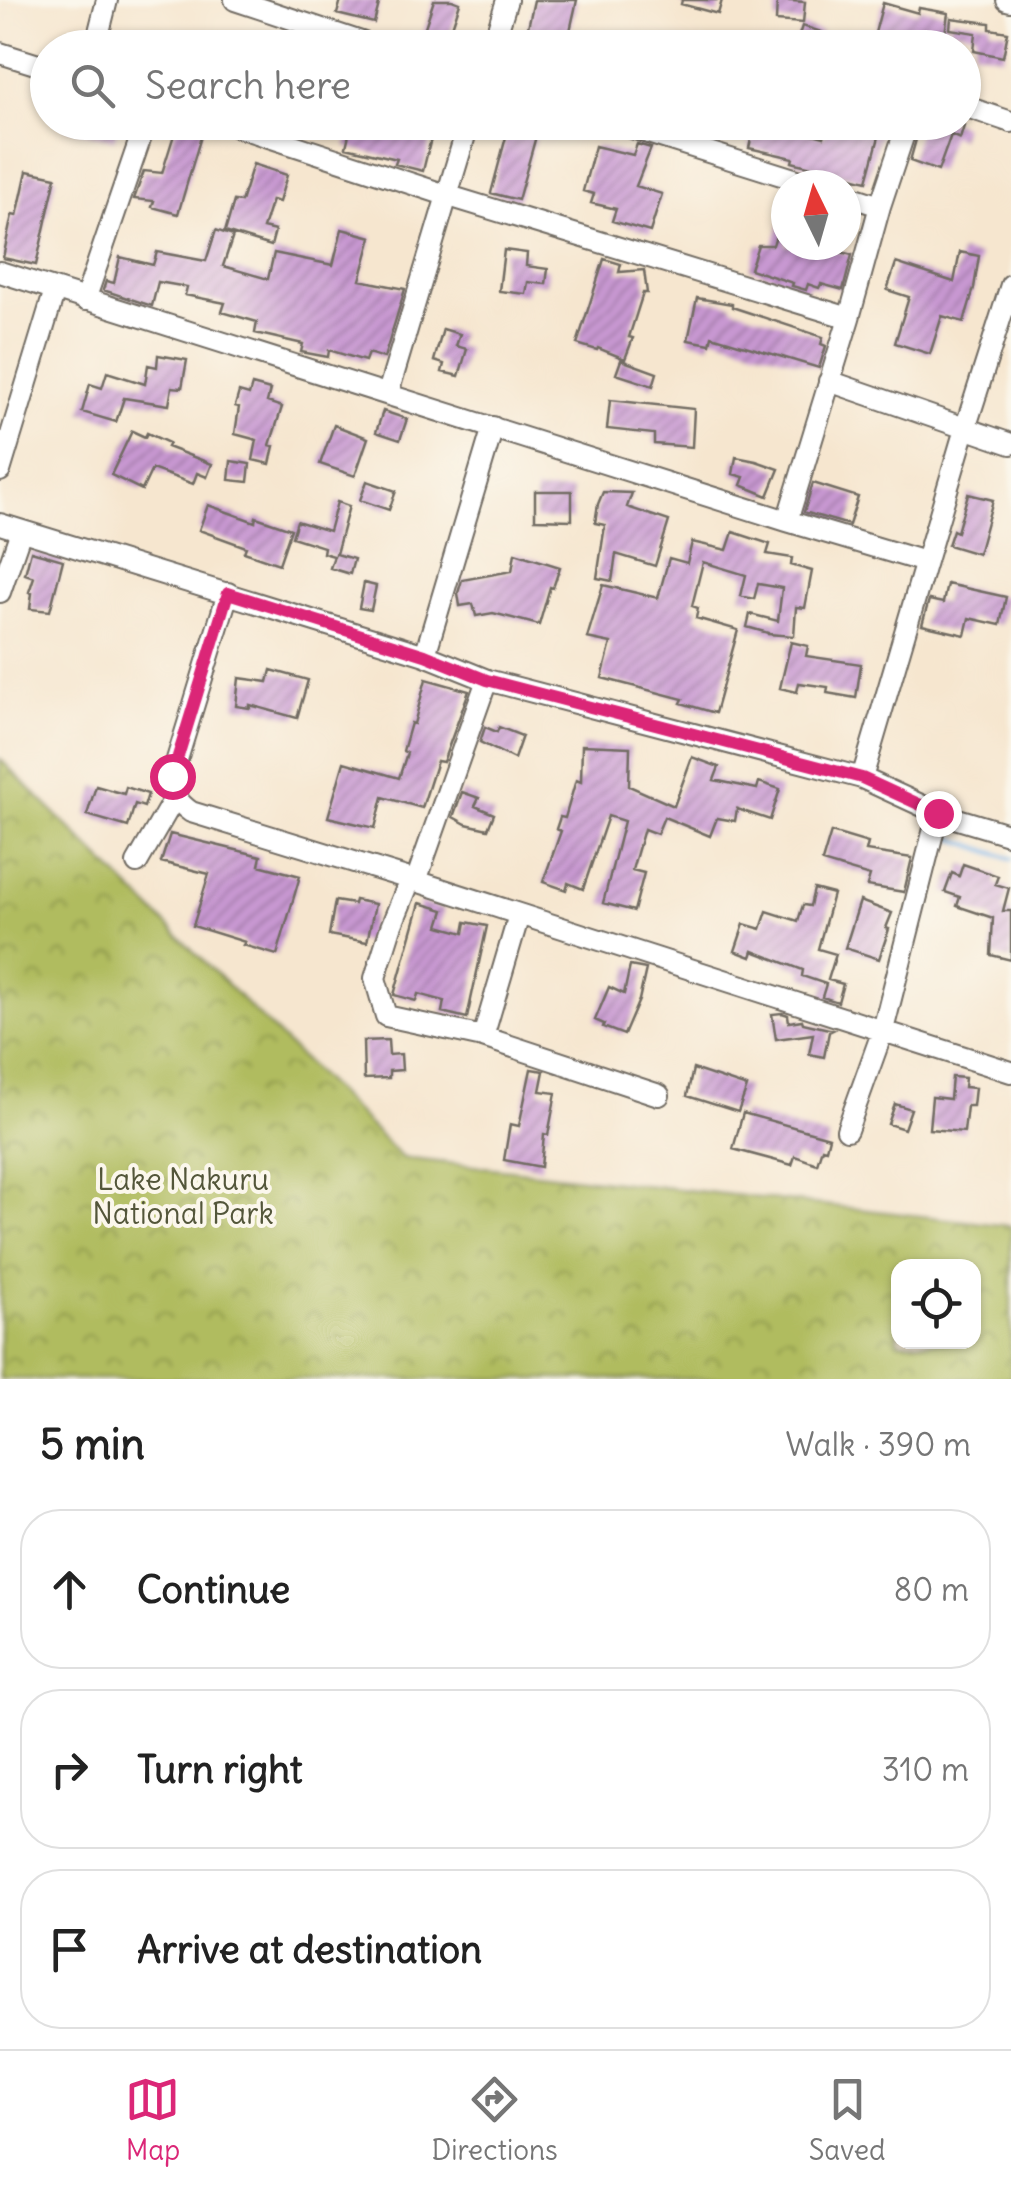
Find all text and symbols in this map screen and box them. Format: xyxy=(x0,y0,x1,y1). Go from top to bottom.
search box xyxy=(30,30,981,140)
icon: search xyxy=(65,58,120,113)
text: Search here xyxy=(145,62,351,109)
north arrow xyxy=(771,170,861,260)
route start xyxy=(150,754,196,800)
route end xyxy=(916,791,962,837)
park label: Lake Nakuru National Park xyxy=(92,1160,274,1232)
map controls xyxy=(891,1259,981,1349)
button: locate xyxy=(891,1259,981,1349)
text: 5 min xyxy=(40,1418,145,1470)
text: Walk · 390 m xyxy=(786,1424,971,1465)
icon: ahead xyxy=(42,1562,97,1617)
text: Continue xyxy=(137,1566,290,1613)
text: 80 m xyxy=(894,1569,969,1610)
icon: right xyxy=(42,1742,97,1797)
text: Turn right xyxy=(137,1746,303,1793)
text: 310 m xyxy=(882,1749,969,1790)
icon: arrive xyxy=(42,1922,97,1977)
text: Arrive at destination xyxy=(137,1926,482,1973)
tab: Map xyxy=(125,2072,180,2168)
tab: Directions xyxy=(431,2072,558,2168)
tab: Saved xyxy=(809,2072,886,2168)

